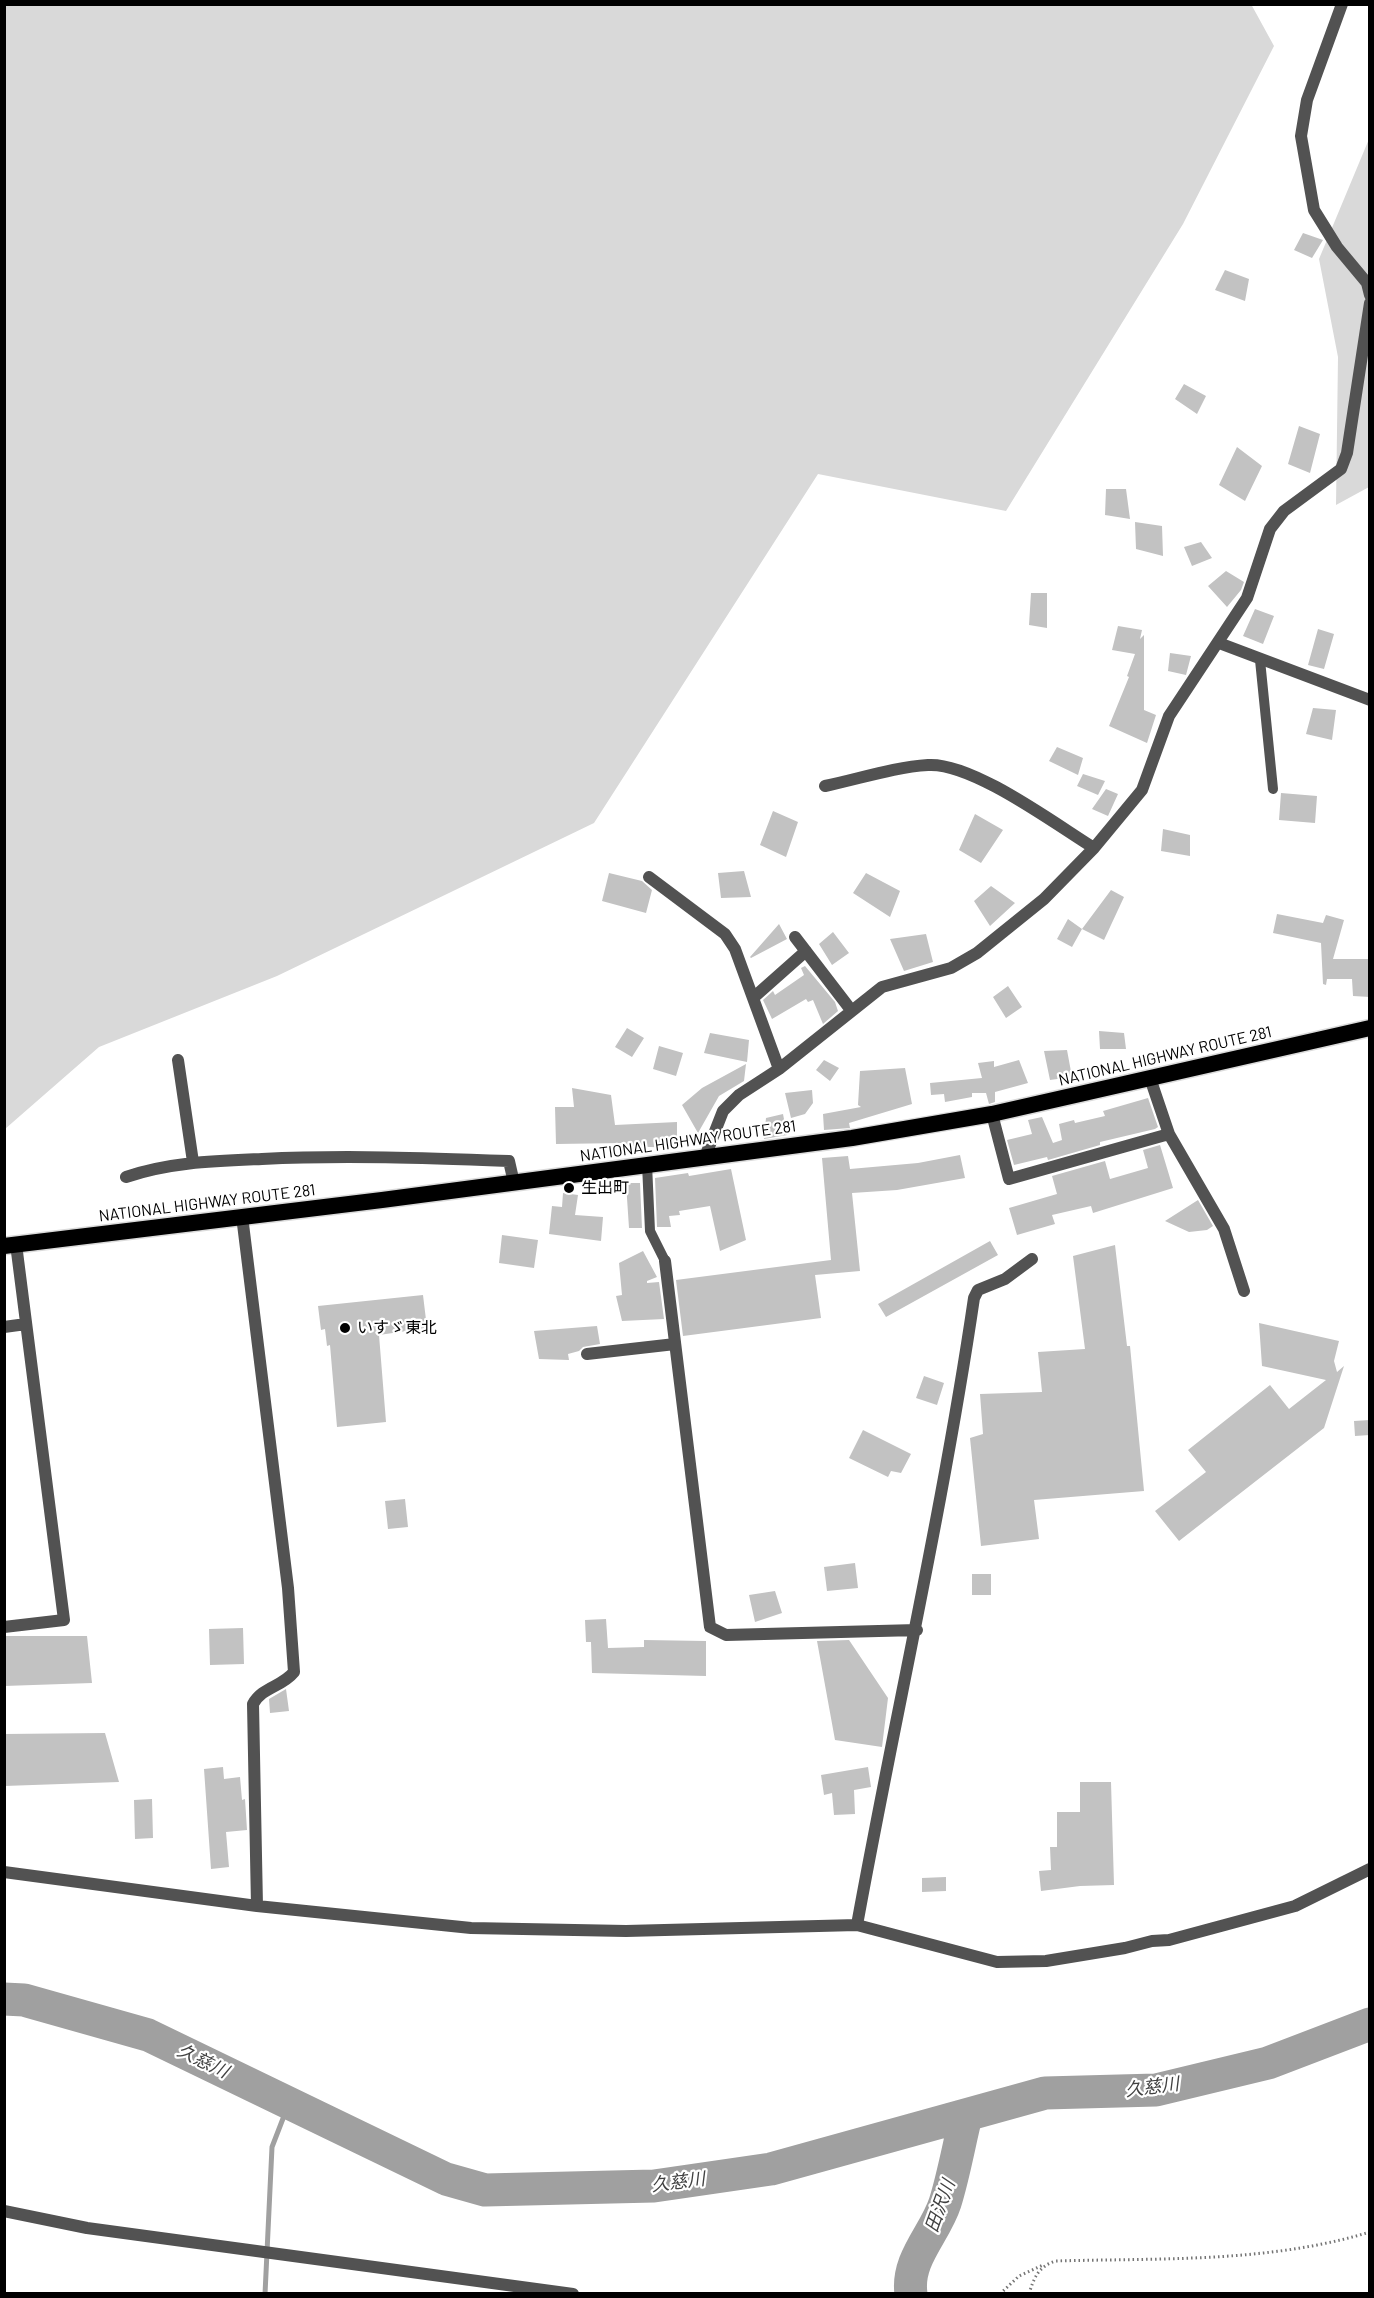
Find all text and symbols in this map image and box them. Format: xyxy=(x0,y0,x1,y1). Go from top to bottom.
street label: NATIONAL HIGHWAY ROUTE 281 xyxy=(1057,1022,1273,1090)
street label: NATIONAL HIGHWAY ROUTE 281 xyxy=(579,1116,797,1166)
place label: 生出町 xyxy=(581,1178,629,1198)
street label: NATIONAL HIGHWAY ROUTE 281 xyxy=(98,1180,316,1226)
marker: 生出町 xyxy=(562,1181,576,1195)
place label: いすゞ東北 xyxy=(357,1318,437,1338)
marker: いすゞ東北 xyxy=(338,1321,352,1335)
water label: 久慈川 xyxy=(174,2039,232,2083)
water label: 久慈川 xyxy=(1124,2073,1180,2101)
water label: 久慈川 xyxy=(650,2168,706,2196)
water label: 田沢川 xyxy=(921,2177,959,2235)

